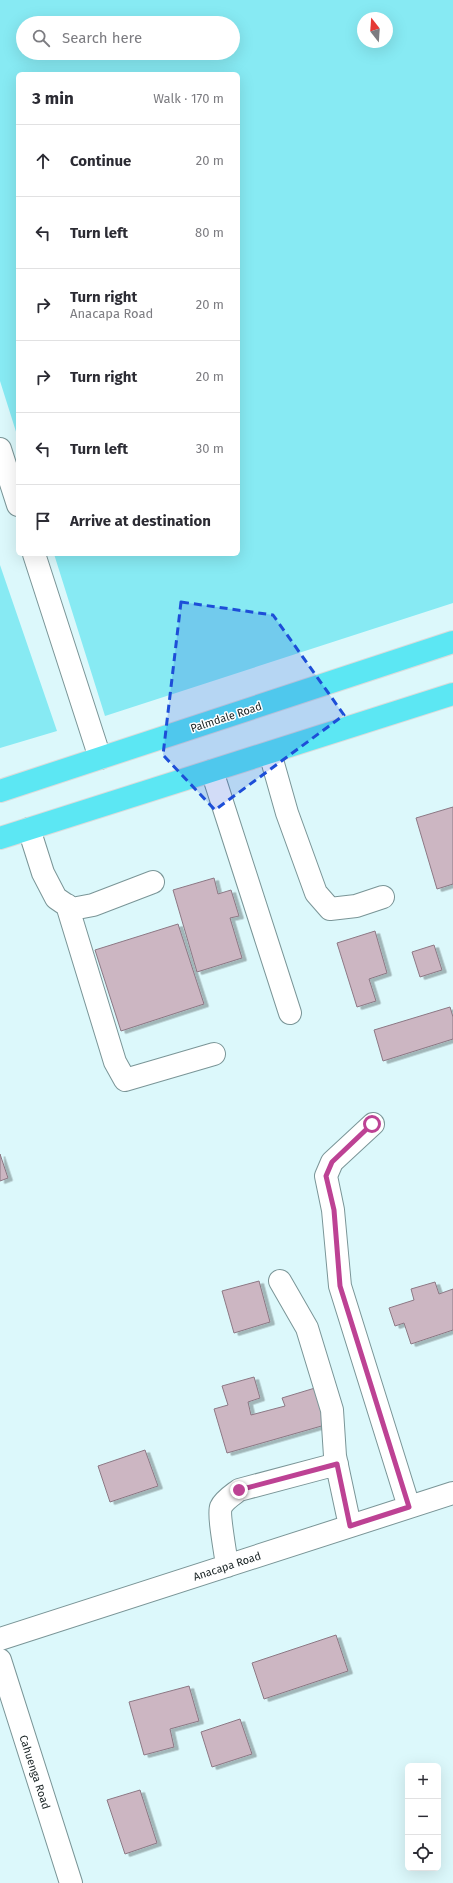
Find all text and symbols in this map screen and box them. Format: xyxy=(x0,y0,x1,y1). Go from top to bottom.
north arrow xyxy=(357,12,393,48)
search box xyxy=(16,16,240,60)
icon: search xyxy=(30,27,52,49)
text: Search here xyxy=(62,29,142,47)
text: 3 min xyxy=(32,88,74,109)
text: Walk · 170 m xyxy=(153,91,224,106)
icon: ahead xyxy=(32,150,54,172)
text: Continue xyxy=(70,152,131,170)
text: 20 m xyxy=(196,153,224,168)
icon: left xyxy=(32,222,54,244)
text: Turn left xyxy=(70,224,128,242)
text: 80 m xyxy=(195,225,224,240)
text: Turn right xyxy=(70,288,137,306)
icon: right xyxy=(32,294,54,316)
text: 20 m xyxy=(196,297,224,312)
text: Anacapa Road xyxy=(70,306,153,321)
icon: right xyxy=(32,366,54,388)
text: Turn right xyxy=(70,368,137,386)
text: 20 m xyxy=(196,369,224,384)
icon: left xyxy=(32,438,54,460)
text: Turn left xyxy=(70,440,128,458)
text: 30 m xyxy=(196,441,224,456)
icon: arrive xyxy=(32,510,54,532)
text: Arrive at destination xyxy=(70,512,211,530)
street label: Palmdale Road xyxy=(189,700,263,735)
route start xyxy=(363,1115,381,1133)
route end xyxy=(230,1481,248,1499)
street label: Anacapa Road xyxy=(192,1549,263,1584)
street label: Cahuenga Road xyxy=(16,1733,53,1811)
map controls xyxy=(405,1763,441,1871)
button: + xyxy=(405,1763,441,1799)
button: − xyxy=(405,1799,441,1835)
button: locate xyxy=(405,1835,441,1871)

